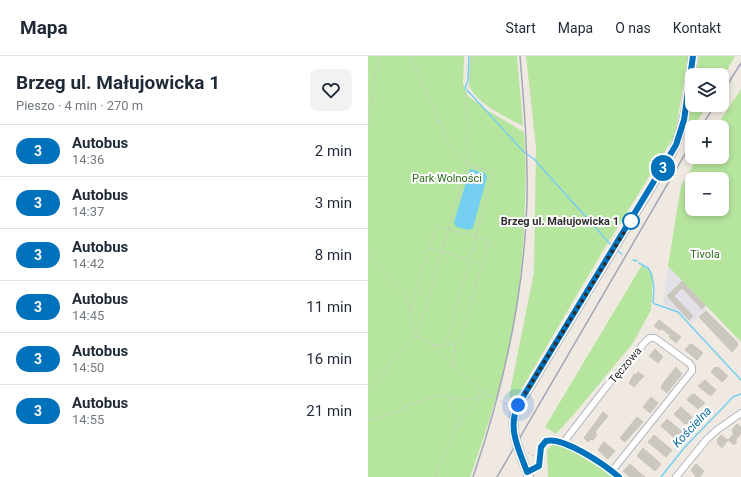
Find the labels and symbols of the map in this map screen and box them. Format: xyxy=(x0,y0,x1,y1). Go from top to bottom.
line badge: 3 xyxy=(650,155,676,181)
park label: Park Wolności xyxy=(412,172,482,185)
marker: Brzeg ul. Małujowicka 1 xyxy=(622,212,640,230)
place label: Brzeg ul. Małujowicka 1 xyxy=(501,215,619,228)
park label: Tivola xyxy=(690,248,720,261)
street label: Tęczowa xyxy=(606,344,644,386)
your location xyxy=(508,395,528,415)
water label: Kościelna xyxy=(670,404,714,450)

